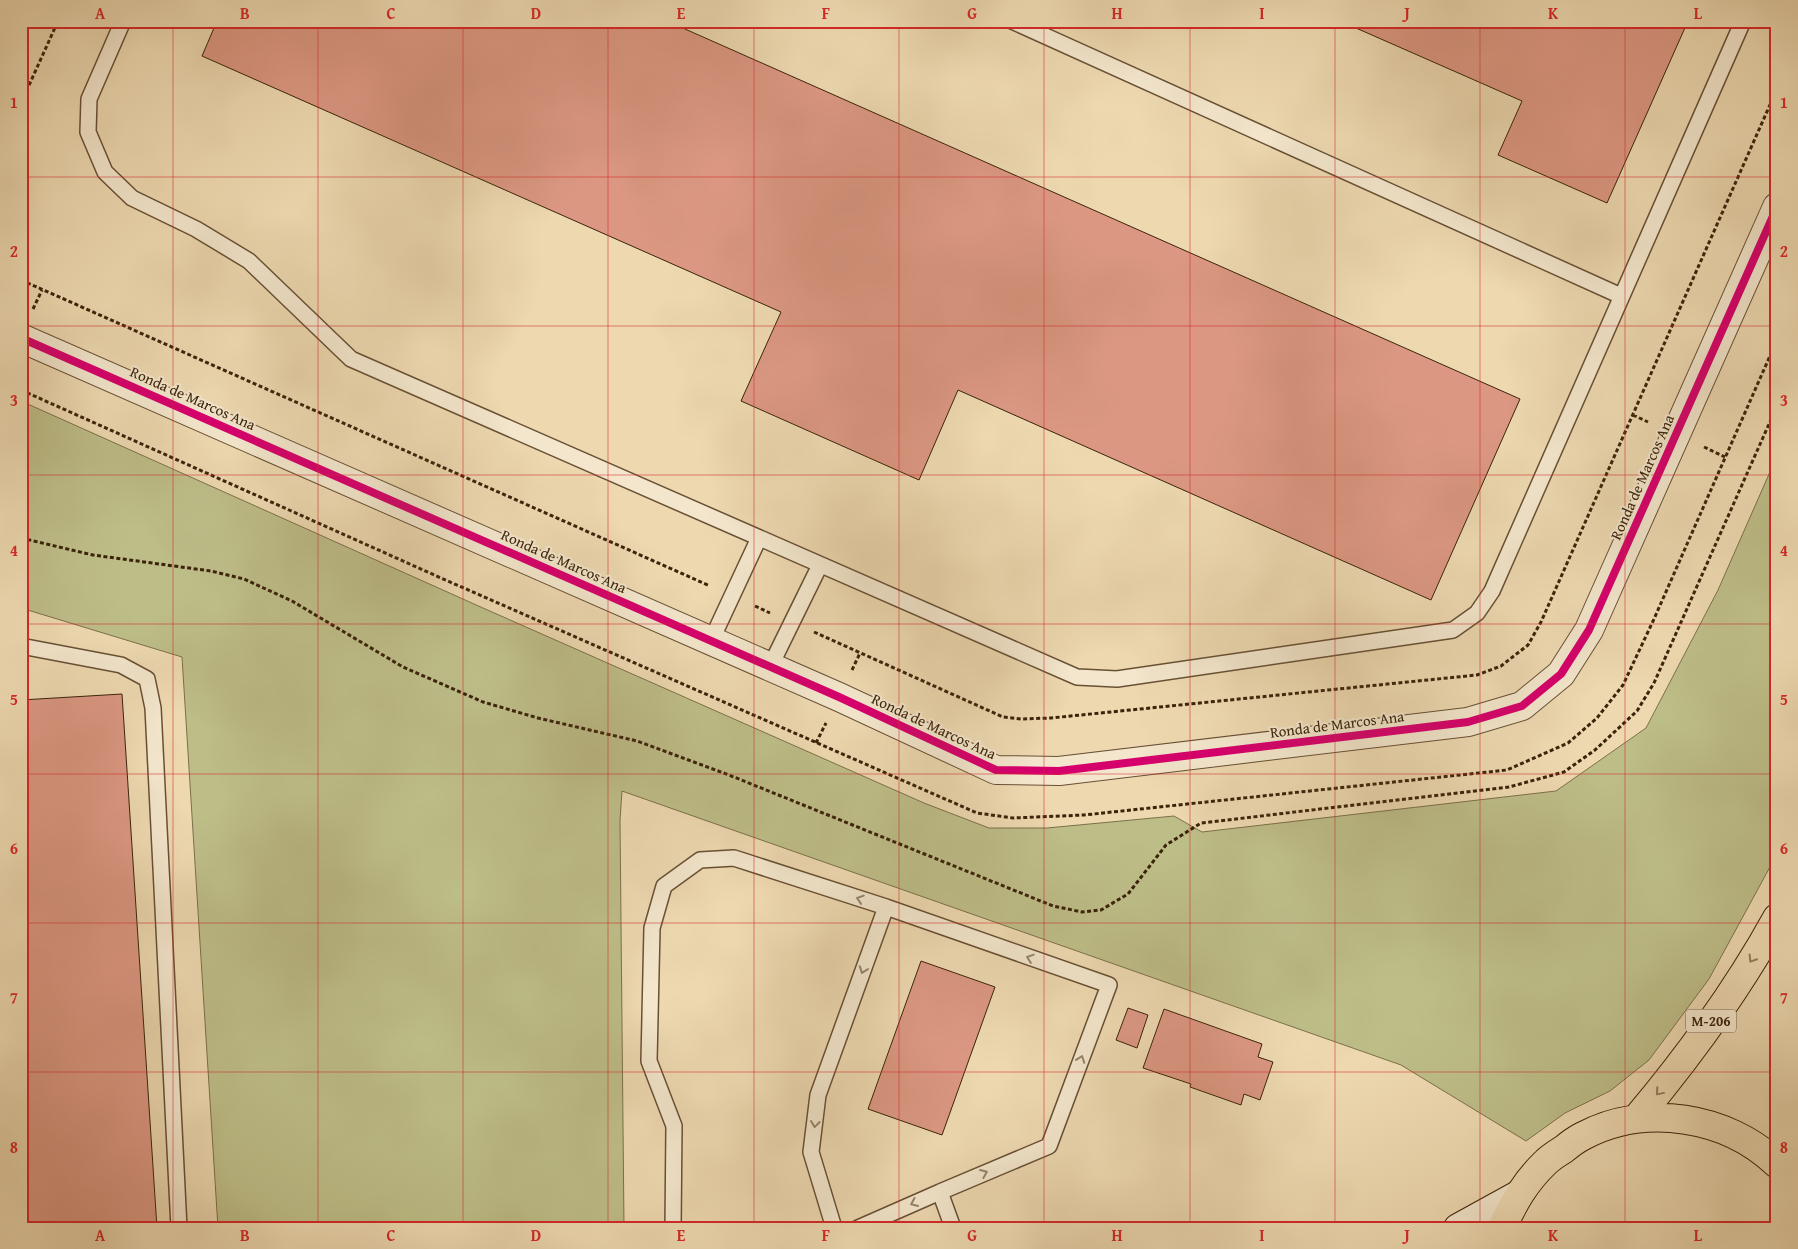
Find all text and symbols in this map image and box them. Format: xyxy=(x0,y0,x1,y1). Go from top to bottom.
text: A xyxy=(95,1,106,25)
text: B xyxy=(240,1,250,25)
text: C xyxy=(386,1,396,25)
text: D xyxy=(531,1,541,25)
text: E xyxy=(677,1,686,25)
text: F xyxy=(822,1,830,25)
text: G xyxy=(967,1,977,25)
text: H xyxy=(1111,1,1123,25)
text: I xyxy=(1259,1,1265,25)
text: J xyxy=(1401,1,1410,25)
text: K xyxy=(1548,1,1559,25)
text: L xyxy=(1694,1,1703,25)
text: 1 xyxy=(10,90,18,114)
text: 1 xyxy=(1780,90,1788,114)
text: 2 xyxy=(10,239,18,263)
text: 2 xyxy=(1780,239,1788,263)
street label: Ronda de Marcos Ana xyxy=(127,361,259,435)
text: 3 xyxy=(10,388,18,412)
text: 3 xyxy=(1780,388,1788,412)
street label: Ronda de Marcos Ana xyxy=(1605,411,1679,543)
street label: Ronda de Marcos Ana xyxy=(498,524,630,598)
text: 4 xyxy=(10,538,18,562)
text: 4 xyxy=(1780,538,1788,562)
text: 5 xyxy=(10,687,18,711)
text: 5 xyxy=(1780,687,1788,711)
street label: Ronda de Marcos Ana xyxy=(868,688,1000,764)
street label: Ronda de Marcos Ana xyxy=(1269,705,1405,743)
text: 6 xyxy=(10,836,18,860)
text: 6 xyxy=(1780,836,1788,860)
one-way arrow xyxy=(856,895,865,905)
one-way arrow xyxy=(1026,954,1035,964)
one-way arrow xyxy=(1748,954,1758,963)
one-way arrow xyxy=(859,965,869,974)
text: 7 xyxy=(10,985,18,1009)
text: 7 xyxy=(1780,985,1788,1009)
road number: M-206 xyxy=(1686,1009,1736,1032)
one-way arrow xyxy=(1075,1055,1085,1064)
one-way arrow xyxy=(1655,1087,1664,1096)
one-way arrow xyxy=(810,1120,821,1128)
text: 8 xyxy=(10,1135,18,1159)
text: 8 xyxy=(1780,1135,1788,1159)
one-way arrow xyxy=(980,1169,988,1179)
one-way arrow xyxy=(910,1197,919,1208)
text: A xyxy=(95,1223,106,1247)
text: B xyxy=(240,1223,250,1247)
text: C xyxy=(386,1223,396,1247)
text: D xyxy=(531,1223,541,1247)
text: E xyxy=(677,1223,686,1247)
text: F xyxy=(822,1223,830,1247)
text: G xyxy=(967,1223,977,1247)
text: H xyxy=(1111,1223,1123,1247)
text: I xyxy=(1259,1223,1265,1247)
text: J xyxy=(1401,1223,1410,1247)
text: K xyxy=(1548,1223,1559,1247)
text: L xyxy=(1694,1223,1703,1247)

